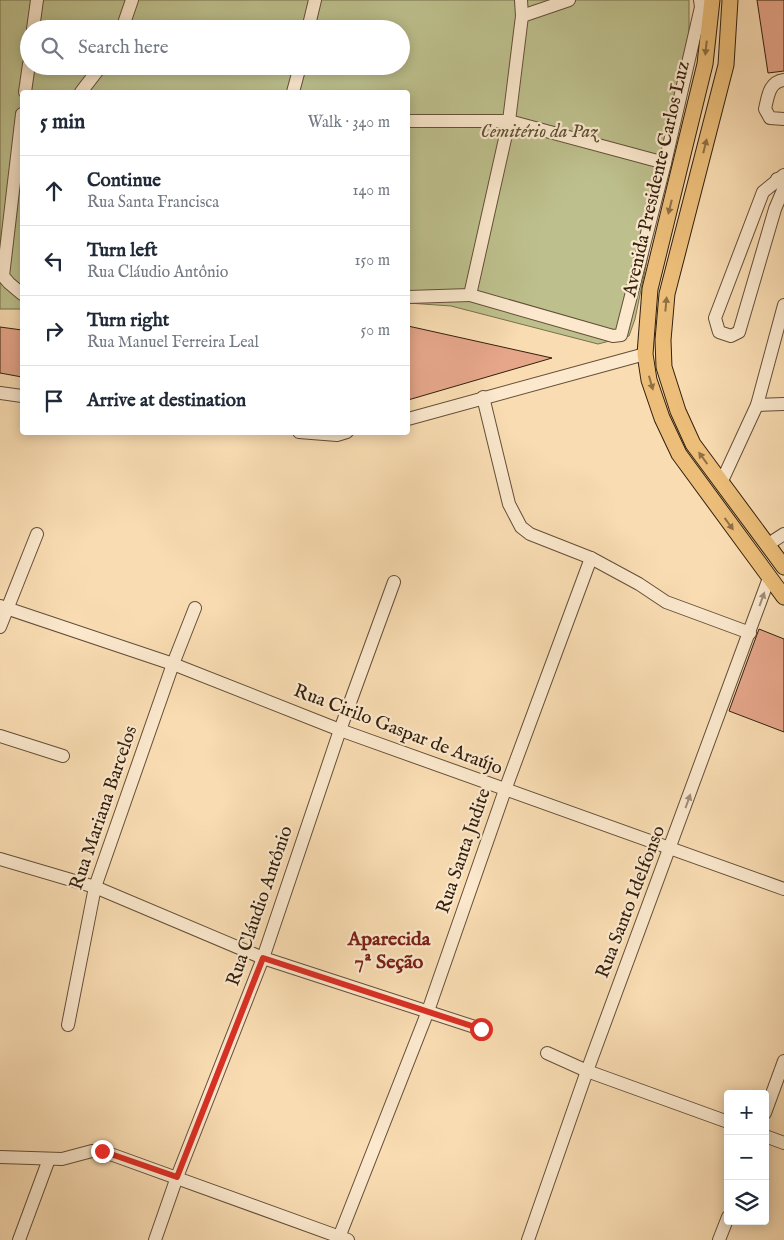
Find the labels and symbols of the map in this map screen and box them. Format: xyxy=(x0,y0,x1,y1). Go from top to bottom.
one-way arrow xyxy=(702,41,710,57)
street label: Avenida Presidente Carlos Luz xyxy=(618,59,696,300)
park label: Cemitério da Paz xyxy=(481,120,599,144)
one-way arrow xyxy=(701,139,709,154)
one-way arrow xyxy=(666,199,674,214)
one-way arrow xyxy=(662,296,670,312)
one-way arrow xyxy=(647,376,655,391)
one-way arrow xyxy=(698,451,708,465)
one-way arrow xyxy=(724,517,735,530)
one-way arrow xyxy=(758,591,766,606)
street label: Rua Cirilo Gaspar de Araújo xyxy=(290,679,506,781)
street label: Rua Mariana Barcelos xyxy=(65,723,143,893)
street label: Rua Santa Judite xyxy=(431,785,497,917)
one-way arrow xyxy=(684,793,692,808)
street label: Rua Santo Idelfonso xyxy=(591,822,671,982)
street label: Rua Cláudio Antônio xyxy=(221,823,299,989)
district label: Aparecida 7ª Seção xyxy=(347,927,431,975)
route start xyxy=(470,1018,493,1041)
route end xyxy=(91,1140,114,1163)

